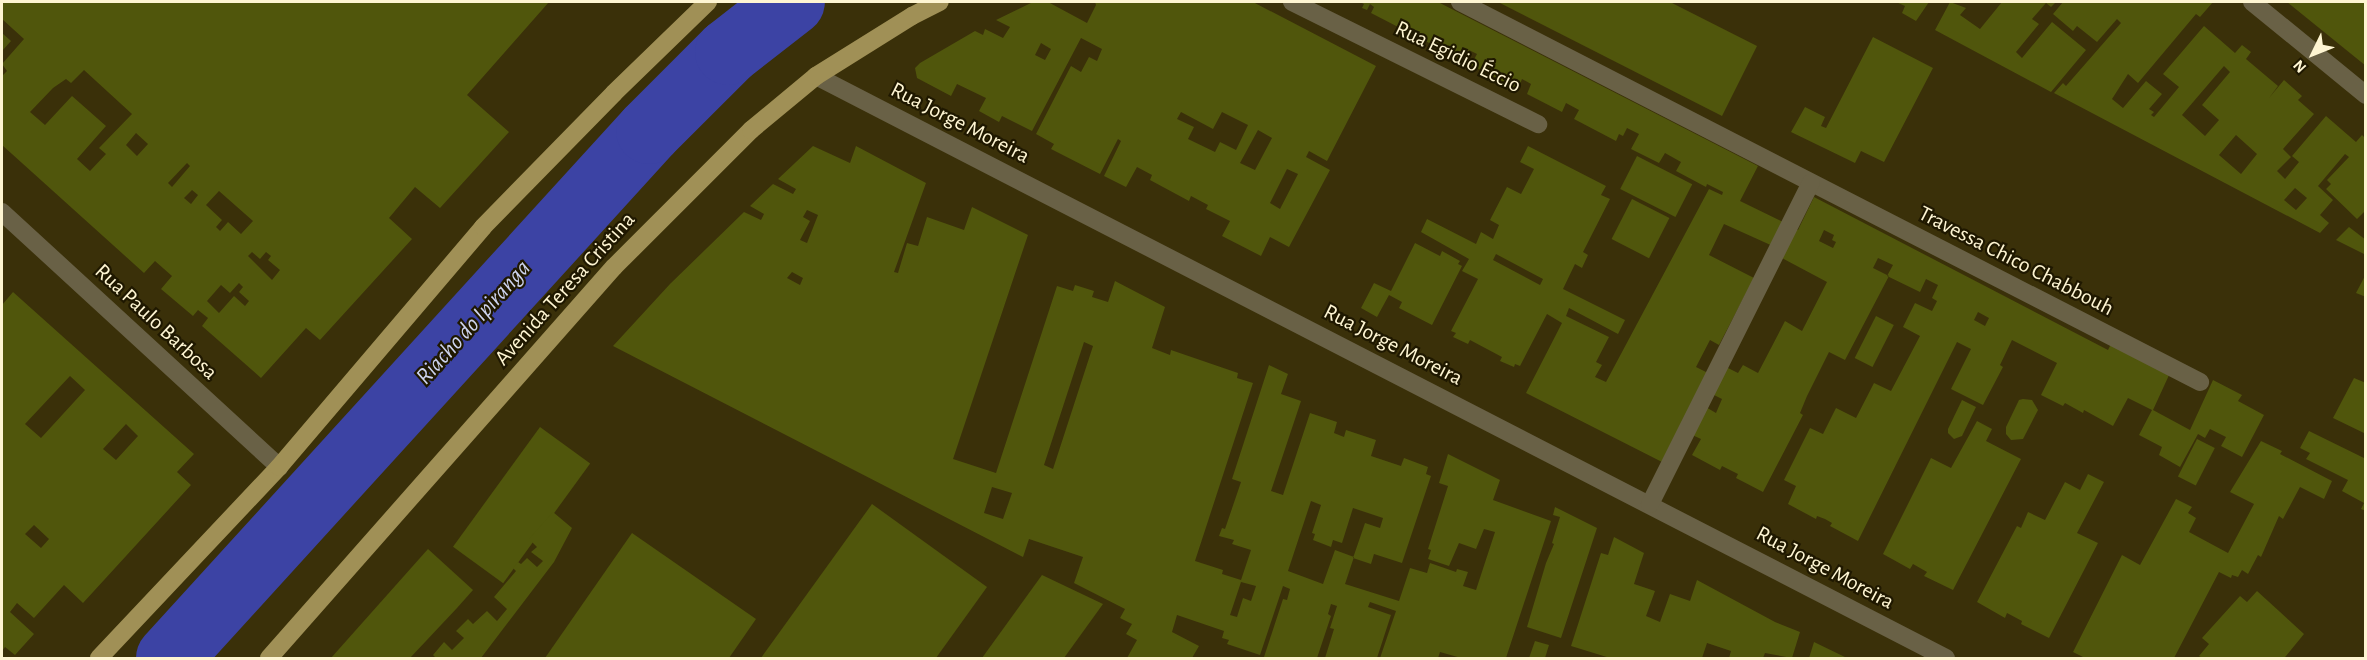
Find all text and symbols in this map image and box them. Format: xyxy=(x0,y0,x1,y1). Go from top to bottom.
street label: Rua Egidio Éccio xyxy=(1391,15,1525,99)
north arrow xyxy=(2283,24,2343,84)
text: N xyxy=(2290,57,2309,76)
street label: Rua Jorge Moreira xyxy=(886,77,1034,169)
street label: Travessa Chico Chabbouh xyxy=(1914,200,2118,322)
street label: Avenida Teresa Cristina xyxy=(489,207,641,371)
water label: Riacho do Ipiranga xyxy=(411,255,537,391)
street label: Rua Paulo Barbosa xyxy=(89,258,223,386)
street label: Rua Jorge Moreira xyxy=(1319,299,1467,391)
street label: Rua Jorge Moreira xyxy=(1752,521,1898,615)

